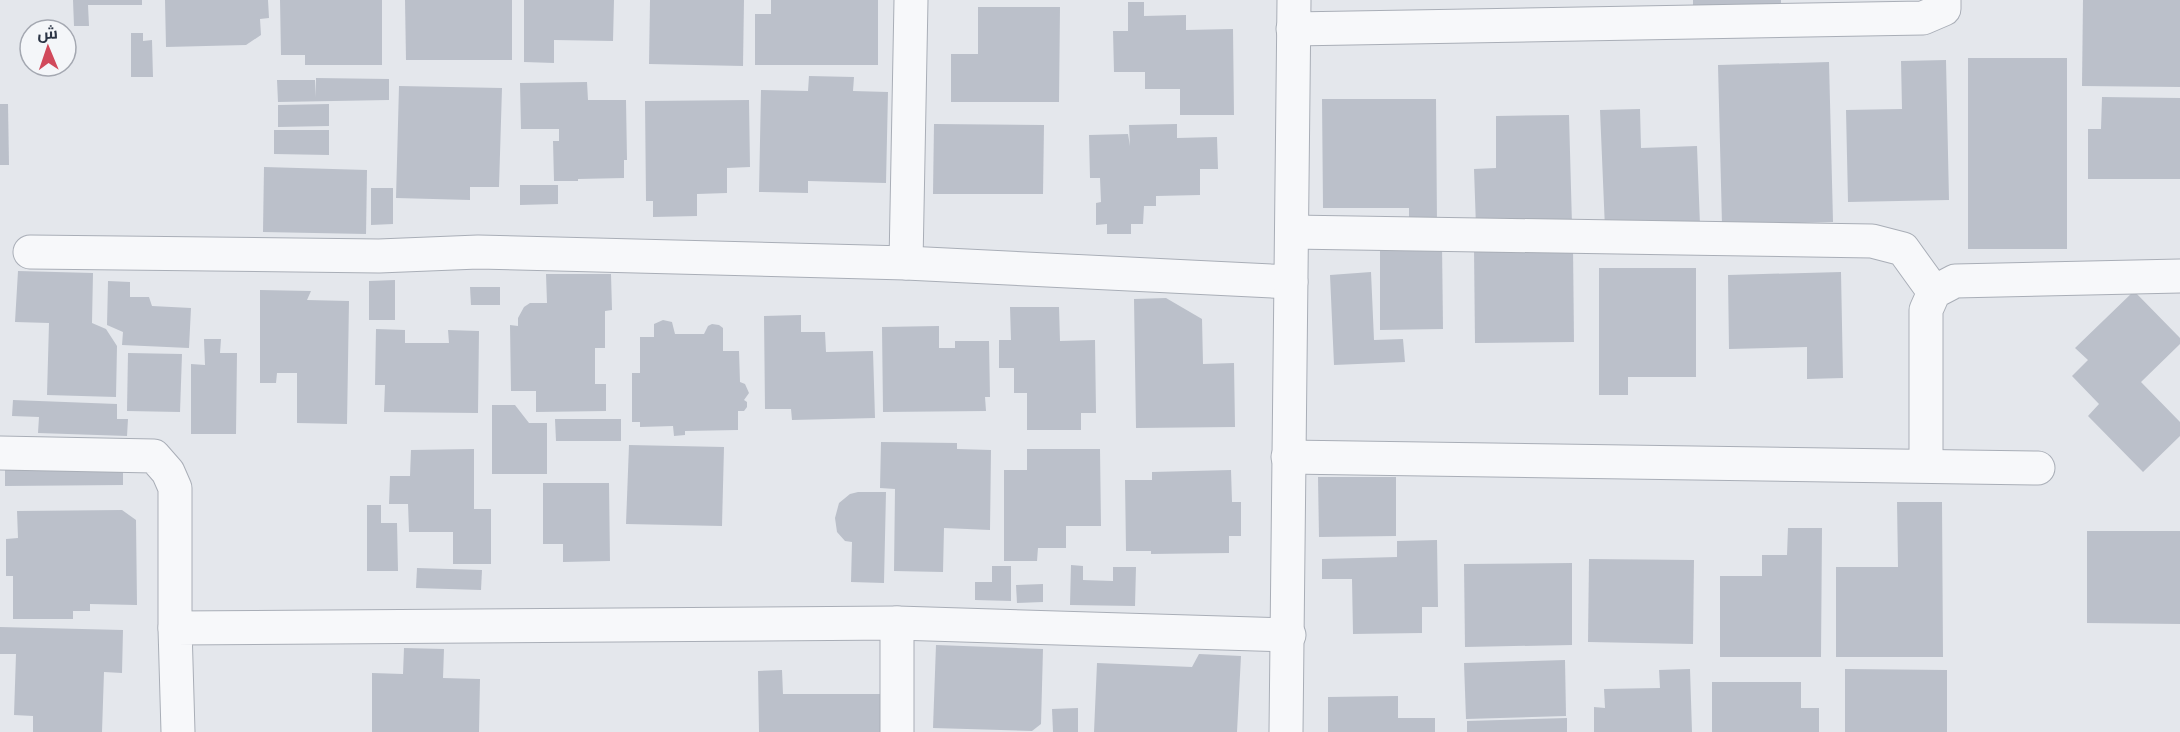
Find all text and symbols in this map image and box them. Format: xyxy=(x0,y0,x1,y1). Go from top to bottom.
north arrow xyxy=(18,18,78,78)
text: ش xyxy=(37,24,58,43)

